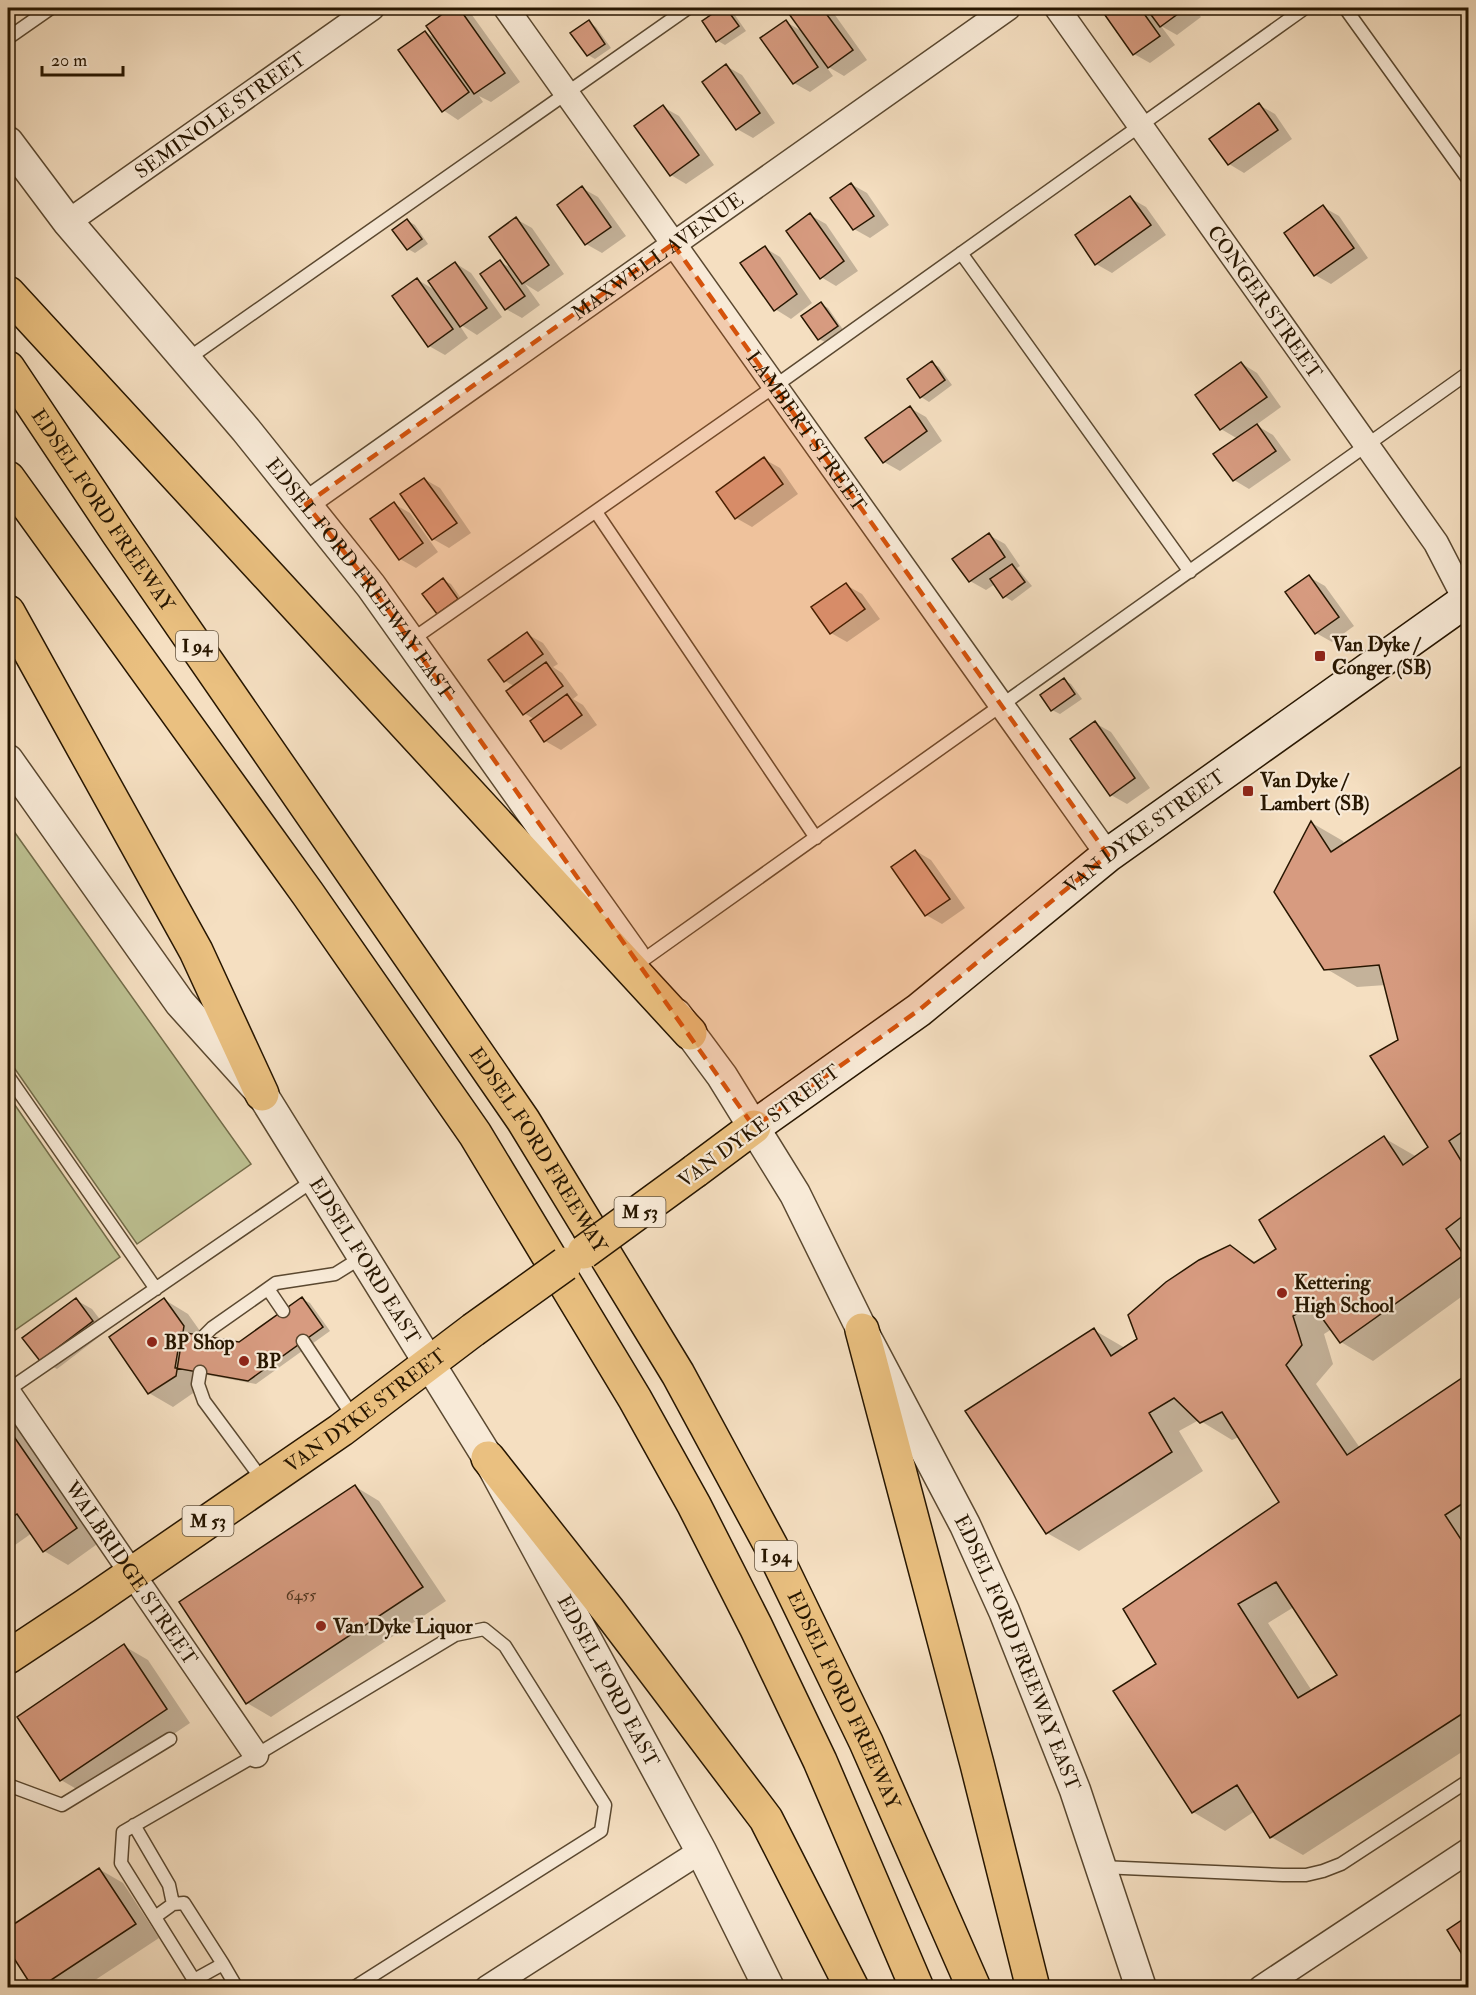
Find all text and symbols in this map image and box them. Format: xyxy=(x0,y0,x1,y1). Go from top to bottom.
scale bar xyxy=(42,39,123,77)
street label: SEMINOLE STREET xyxy=(130,46,311,184)
text: 20 m xyxy=(51,49,87,72)
street label: MAXWELL AVENUE xyxy=(566,187,748,325)
street label: CONGER STREET xyxy=(1202,220,1328,383)
street label: LAMBERT STREET xyxy=(741,346,872,516)
street label: EDSEL FORD FREEWAY xyxy=(26,404,181,617)
street label: EDSEL FORD FREEWAY EAST xyxy=(261,453,460,704)
road number: I 94 xyxy=(176,631,218,661)
place label: Van Dyke / Conger (SB) xyxy=(1331,632,1432,681)
marker: Van Dyke / Conger (SB) xyxy=(1313,649,1327,663)
street label: VAN DYKE STREET xyxy=(1058,763,1230,899)
place label: Van Dyke / Lambert (SB) xyxy=(1259,768,1370,816)
marker: Van Dyke / Lambert (SB) xyxy=(1241,784,1255,798)
street label: EDSEL FORD FREEWAY xyxy=(464,1042,614,1258)
street label: VAN DYKE STREET xyxy=(673,1059,845,1193)
street label: EDSEL FORD EAST xyxy=(304,1172,426,1348)
road number: M 53 xyxy=(614,1197,666,1227)
place label: Kettering High School xyxy=(1294,1270,1395,1319)
marker: Kettering High School xyxy=(1275,1286,1289,1300)
place label: BP Shop xyxy=(164,1330,234,1356)
marker: BP Shop xyxy=(145,1335,159,1349)
street label: VAN DYKE STREET xyxy=(279,1343,451,1478)
place label: BP xyxy=(256,1349,281,1374)
marker: BP xyxy=(237,1354,251,1368)
street label: WALBRIDGE STREET xyxy=(59,1475,203,1670)
road number: M 53 xyxy=(182,1506,234,1536)
street label: EDSEL FORD FREEWAY EAST xyxy=(949,1510,1086,1794)
road number: I 94 xyxy=(755,1541,797,1571)
house number: 6455 xyxy=(286,1585,316,1605)
street label: EDSEL FORD FREEWAY xyxy=(782,1586,907,1814)
street label: EDSEL FORD EAST xyxy=(552,1591,665,1771)
place label: Van Dyke Liquor xyxy=(332,1614,473,1640)
marker: Van Dyke Liquor xyxy=(314,1619,328,1633)

